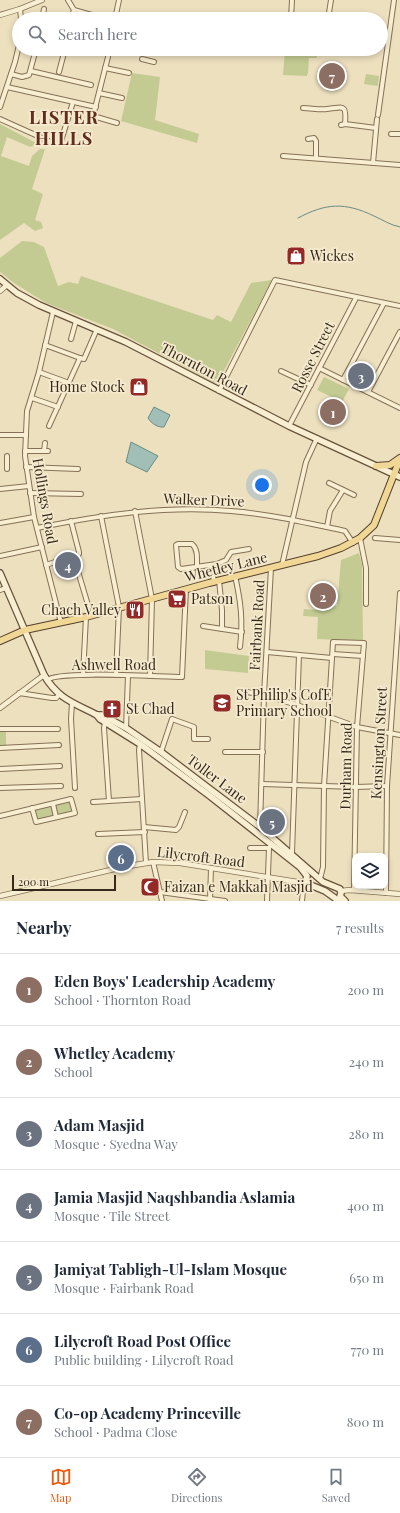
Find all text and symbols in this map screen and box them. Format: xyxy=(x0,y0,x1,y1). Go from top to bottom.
search box xyxy=(12,12,388,56)
icon: search xyxy=(26,23,48,45)
text: Search here xyxy=(58,24,137,44)
pin: 7 xyxy=(319,61,345,91)
district label: LISTER HILLS xyxy=(29,105,99,150)
shop icon: Wickes xyxy=(285,245,307,267)
place label: Wickes xyxy=(309,246,354,265)
street label: Rosse Street xyxy=(287,317,339,396)
street label: Thornton Road xyxy=(158,338,251,399)
pin: 3 xyxy=(348,361,374,391)
shop icon: Home Stock xyxy=(128,376,150,398)
place label: Home Stock xyxy=(49,377,125,396)
pin: 1 xyxy=(320,397,346,427)
street label: Hollings Road xyxy=(29,456,62,545)
your location xyxy=(252,475,272,495)
street label: Walker Drive xyxy=(162,489,245,510)
street label: Whetley Lane xyxy=(182,547,269,586)
pin: 4 xyxy=(55,550,81,580)
street label: Fairbank Road xyxy=(245,579,268,671)
pin: 2 xyxy=(310,581,336,611)
supermarket icon: Patson xyxy=(166,588,188,610)
place label: Patson xyxy=(191,589,234,608)
restaurant icon: Chach Valley xyxy=(124,599,146,621)
place label: Chach Valley xyxy=(41,600,121,619)
street label: Ashwell Road xyxy=(71,655,156,674)
place label: St Philip's CofE Primary School xyxy=(236,685,332,720)
street label: Kensington Street xyxy=(366,685,391,800)
school or university icon: St Philip's CofE Primary School xyxy=(211,692,233,714)
church icon: St Chad xyxy=(101,698,123,720)
place label: St Chad xyxy=(126,699,175,718)
street label: Durham Road xyxy=(335,722,356,810)
street label: Toller Lane xyxy=(183,750,251,807)
pin: 5 xyxy=(259,807,285,837)
street label: Lilycroft Road xyxy=(156,842,246,871)
pin: 6 xyxy=(108,843,134,873)
map controls xyxy=(352,853,388,889)
button: layers xyxy=(352,853,388,889)
scale bar xyxy=(12,873,116,892)
text: 200 m xyxy=(18,874,49,889)
mosque icon: Faizan e Makkah Masjid xyxy=(139,876,161,898)
place label: Faizan e Makkah Masjid xyxy=(164,877,313,896)
text: Nearby xyxy=(16,916,71,938)
text: 7 results xyxy=(336,919,384,936)
text: Eden Boys' Leadership Academy xyxy=(54,971,275,991)
text: 1 xyxy=(27,981,31,998)
text: 200 m xyxy=(347,981,384,998)
text: School · Thornton Road xyxy=(54,991,191,1008)
text: Whetley Academy xyxy=(54,1043,175,1063)
text: 2 xyxy=(26,1053,32,1070)
text: 240 m xyxy=(349,1053,384,1070)
text: School xyxy=(54,1063,93,1080)
text: Adam Masjid xyxy=(54,1115,144,1135)
text: 3 xyxy=(26,1125,32,1142)
text: 280 m xyxy=(348,1125,384,1142)
text: Mosque · Syedna Way xyxy=(54,1135,178,1152)
text: Jamia Masjid Naqshbandia Aslamia xyxy=(54,1187,295,1207)
text: 4 xyxy=(26,1197,32,1214)
text: 400 m xyxy=(347,1197,384,1214)
text: Mosque · Tile Street xyxy=(54,1207,169,1224)
text: Jamiyat Tabligh-Ul-Islam Mosque xyxy=(54,1259,287,1279)
text: 5 xyxy=(26,1269,32,1286)
text: 650 m xyxy=(349,1269,384,1286)
text: Mosque · Fairbank Road xyxy=(54,1279,194,1296)
text: Lilycroft Road Post Office xyxy=(54,1331,231,1351)
text: 6 xyxy=(25,1341,33,1358)
text: 770 m xyxy=(351,1341,384,1358)
text: Public building · Lilycroft Road xyxy=(54,1351,234,1368)
text: Co-op Academy Princeville xyxy=(54,1403,241,1423)
text: 7 xyxy=(26,1413,32,1430)
text: 800 m xyxy=(347,1413,384,1430)
text: School · Padma Close xyxy=(54,1423,177,1440)
tab: Map xyxy=(50,1466,72,1505)
tab: Directions xyxy=(171,1466,222,1505)
tab: Saved xyxy=(322,1466,350,1505)

